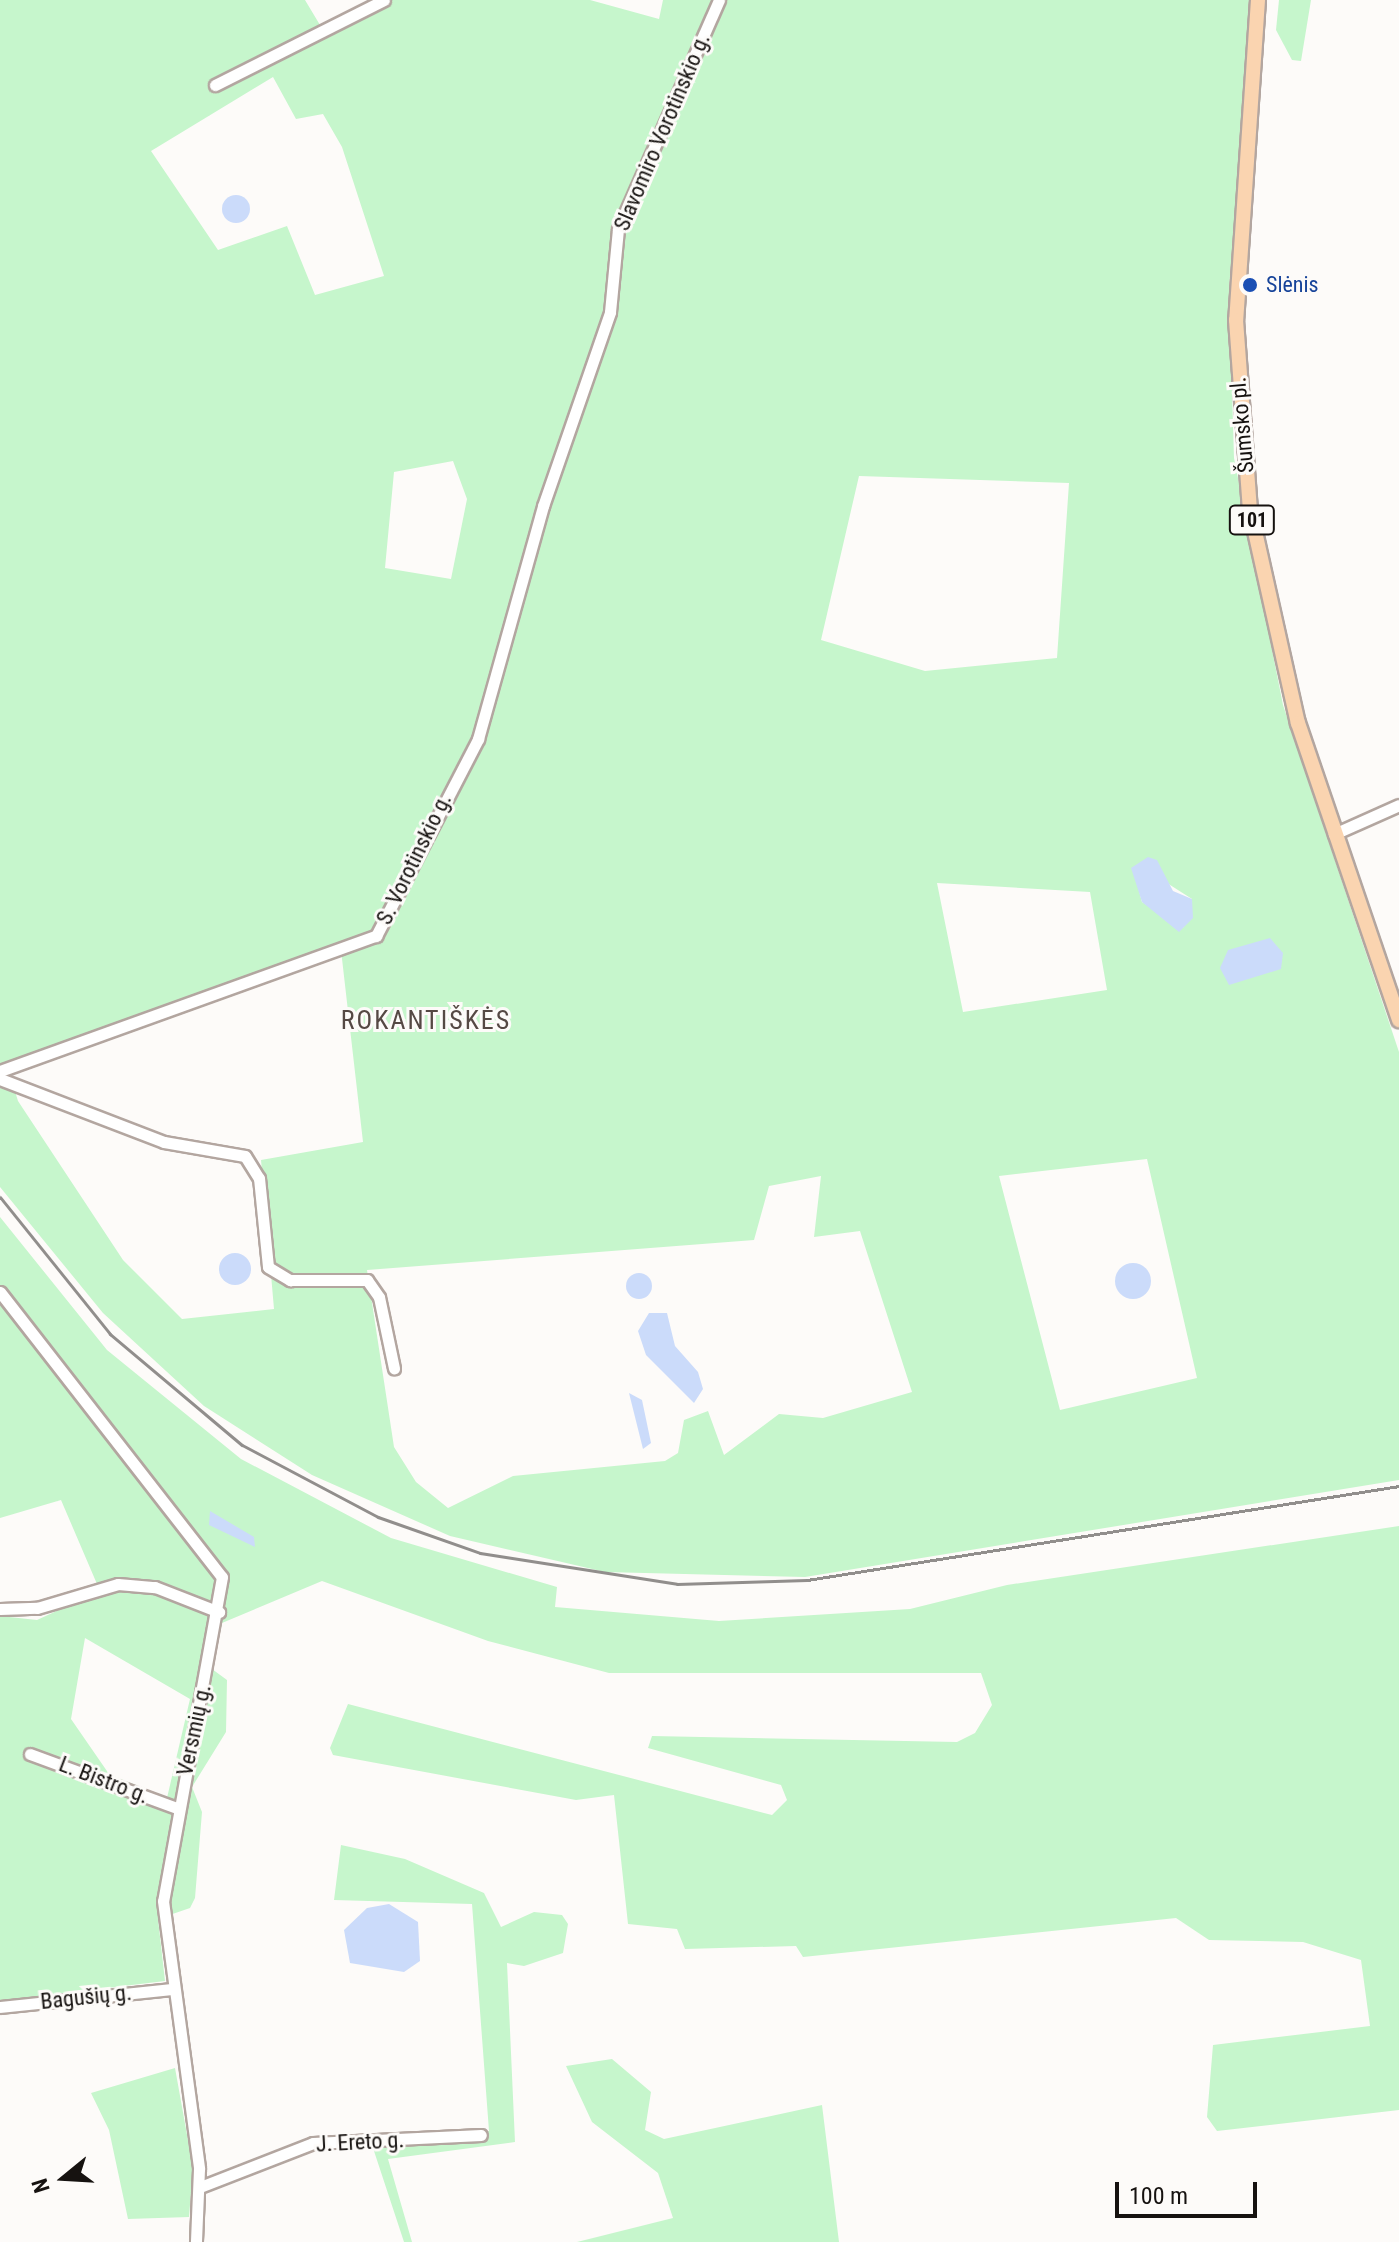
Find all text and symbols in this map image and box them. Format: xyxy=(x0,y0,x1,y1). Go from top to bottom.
street label: Slavomiro Vorotinskio g. xyxy=(608,29,716,235)
place label: Slėnis xyxy=(1266,272,1319,298)
marker: Slėnis xyxy=(1241,276,1259,294)
street label: Šumsko pl. xyxy=(1225,376,1259,474)
road number: 101 xyxy=(1228,504,1276,536)
street label: S. Vorotinskio g. xyxy=(371,789,457,929)
district label: ROKANTIŠKĖS xyxy=(341,1005,511,1037)
street label: Versmių g. xyxy=(171,1682,217,1778)
street label: L. Bistro g. xyxy=(55,1751,153,1809)
street label: Bagušių g. xyxy=(39,1979,133,2015)
street label: J. Ereto g. xyxy=(315,2127,405,2157)
north arrow xyxy=(24,2138,104,2218)
scale bar xyxy=(1119,2166,1261,2216)
text: N xyxy=(27,2175,55,2196)
text: 100 m xyxy=(1129,2182,1188,2210)

